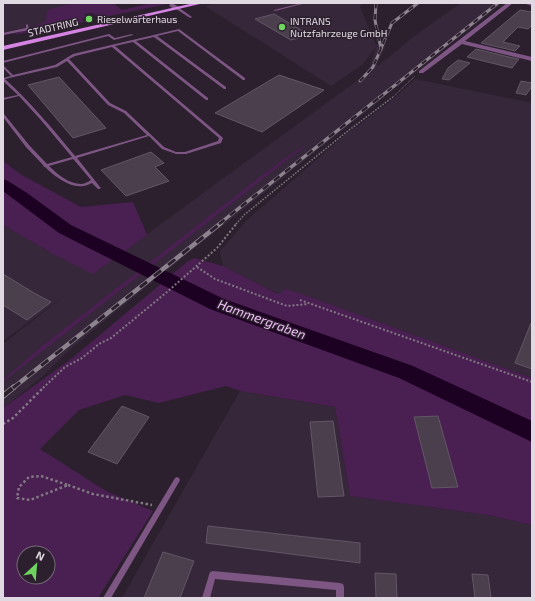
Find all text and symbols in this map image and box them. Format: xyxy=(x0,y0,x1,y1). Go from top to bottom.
place label: Rieselwärterhaus xyxy=(97,13,177,25)
marker: Rieselwärterhaus xyxy=(84,14,94,24)
street label: STADTRING xyxy=(27,15,79,39)
place label: INTRANS Nutzfahrzeuge GmbH xyxy=(290,15,388,39)
marker: INTRANS Nutzfahrzeuge GmbH xyxy=(277,22,287,32)
water label: Hammergraben xyxy=(216,296,308,342)
north arrow xyxy=(16,545,56,585)
text: N xyxy=(34,548,47,563)

